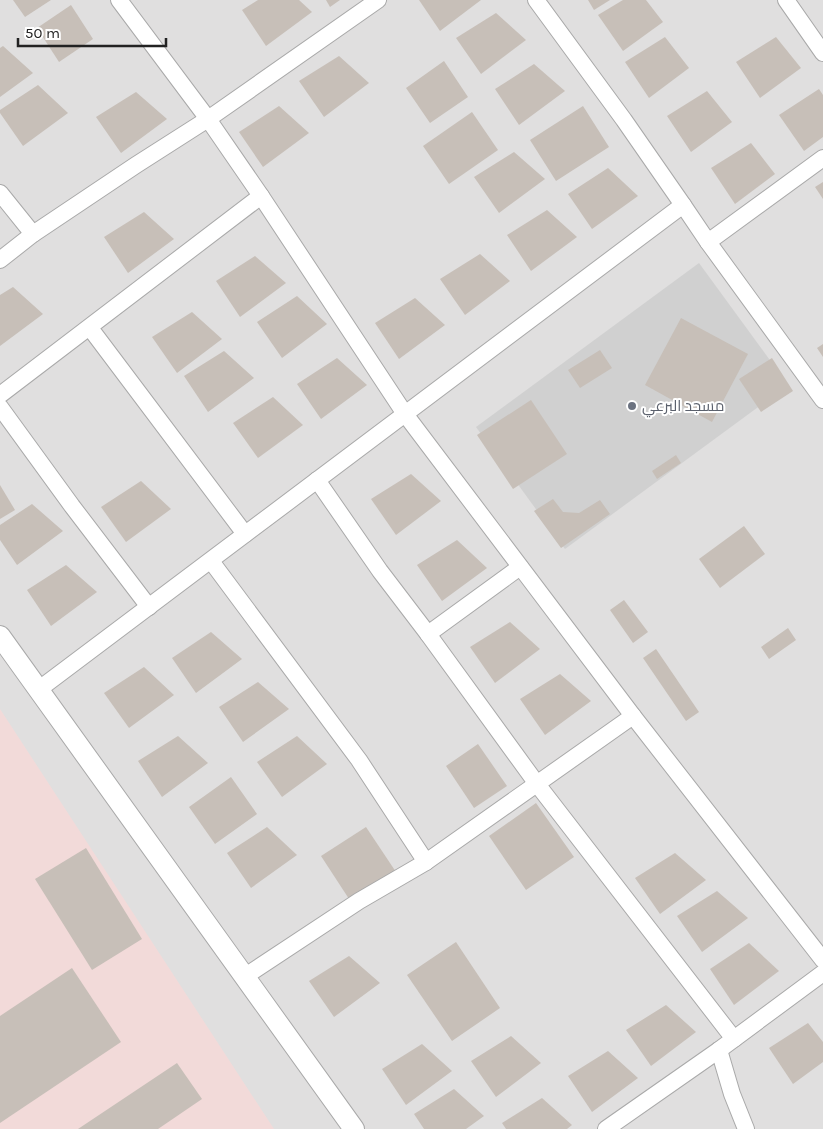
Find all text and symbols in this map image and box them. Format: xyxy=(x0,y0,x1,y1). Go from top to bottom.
scale bar xyxy=(18,15,165,47)
text: 50 m xyxy=(25,24,60,42)
place label: مسجد البرعي xyxy=(642,397,724,418)
marker: مسجد البرعي xyxy=(626,400,638,412)

